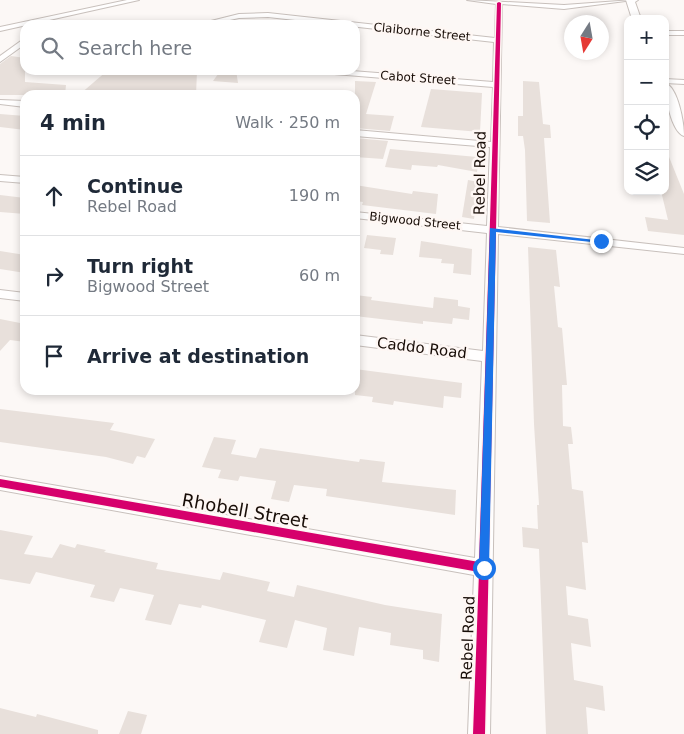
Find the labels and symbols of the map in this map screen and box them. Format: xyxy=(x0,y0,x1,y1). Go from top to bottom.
north arrow xyxy=(564,15,609,60)
street label: Claiborne Street xyxy=(373,20,471,44)
street label: Cabot Street xyxy=(380,68,457,88)
street label: Rebel Road xyxy=(470,131,490,215)
street label: Bigwood Street xyxy=(369,209,462,233)
route end xyxy=(590,230,613,253)
street label: Caddo Road xyxy=(376,334,468,362)
street label: Rhobell Street xyxy=(180,489,310,532)
route start xyxy=(473,557,496,580)
street label: Rebel Road xyxy=(458,596,478,680)

